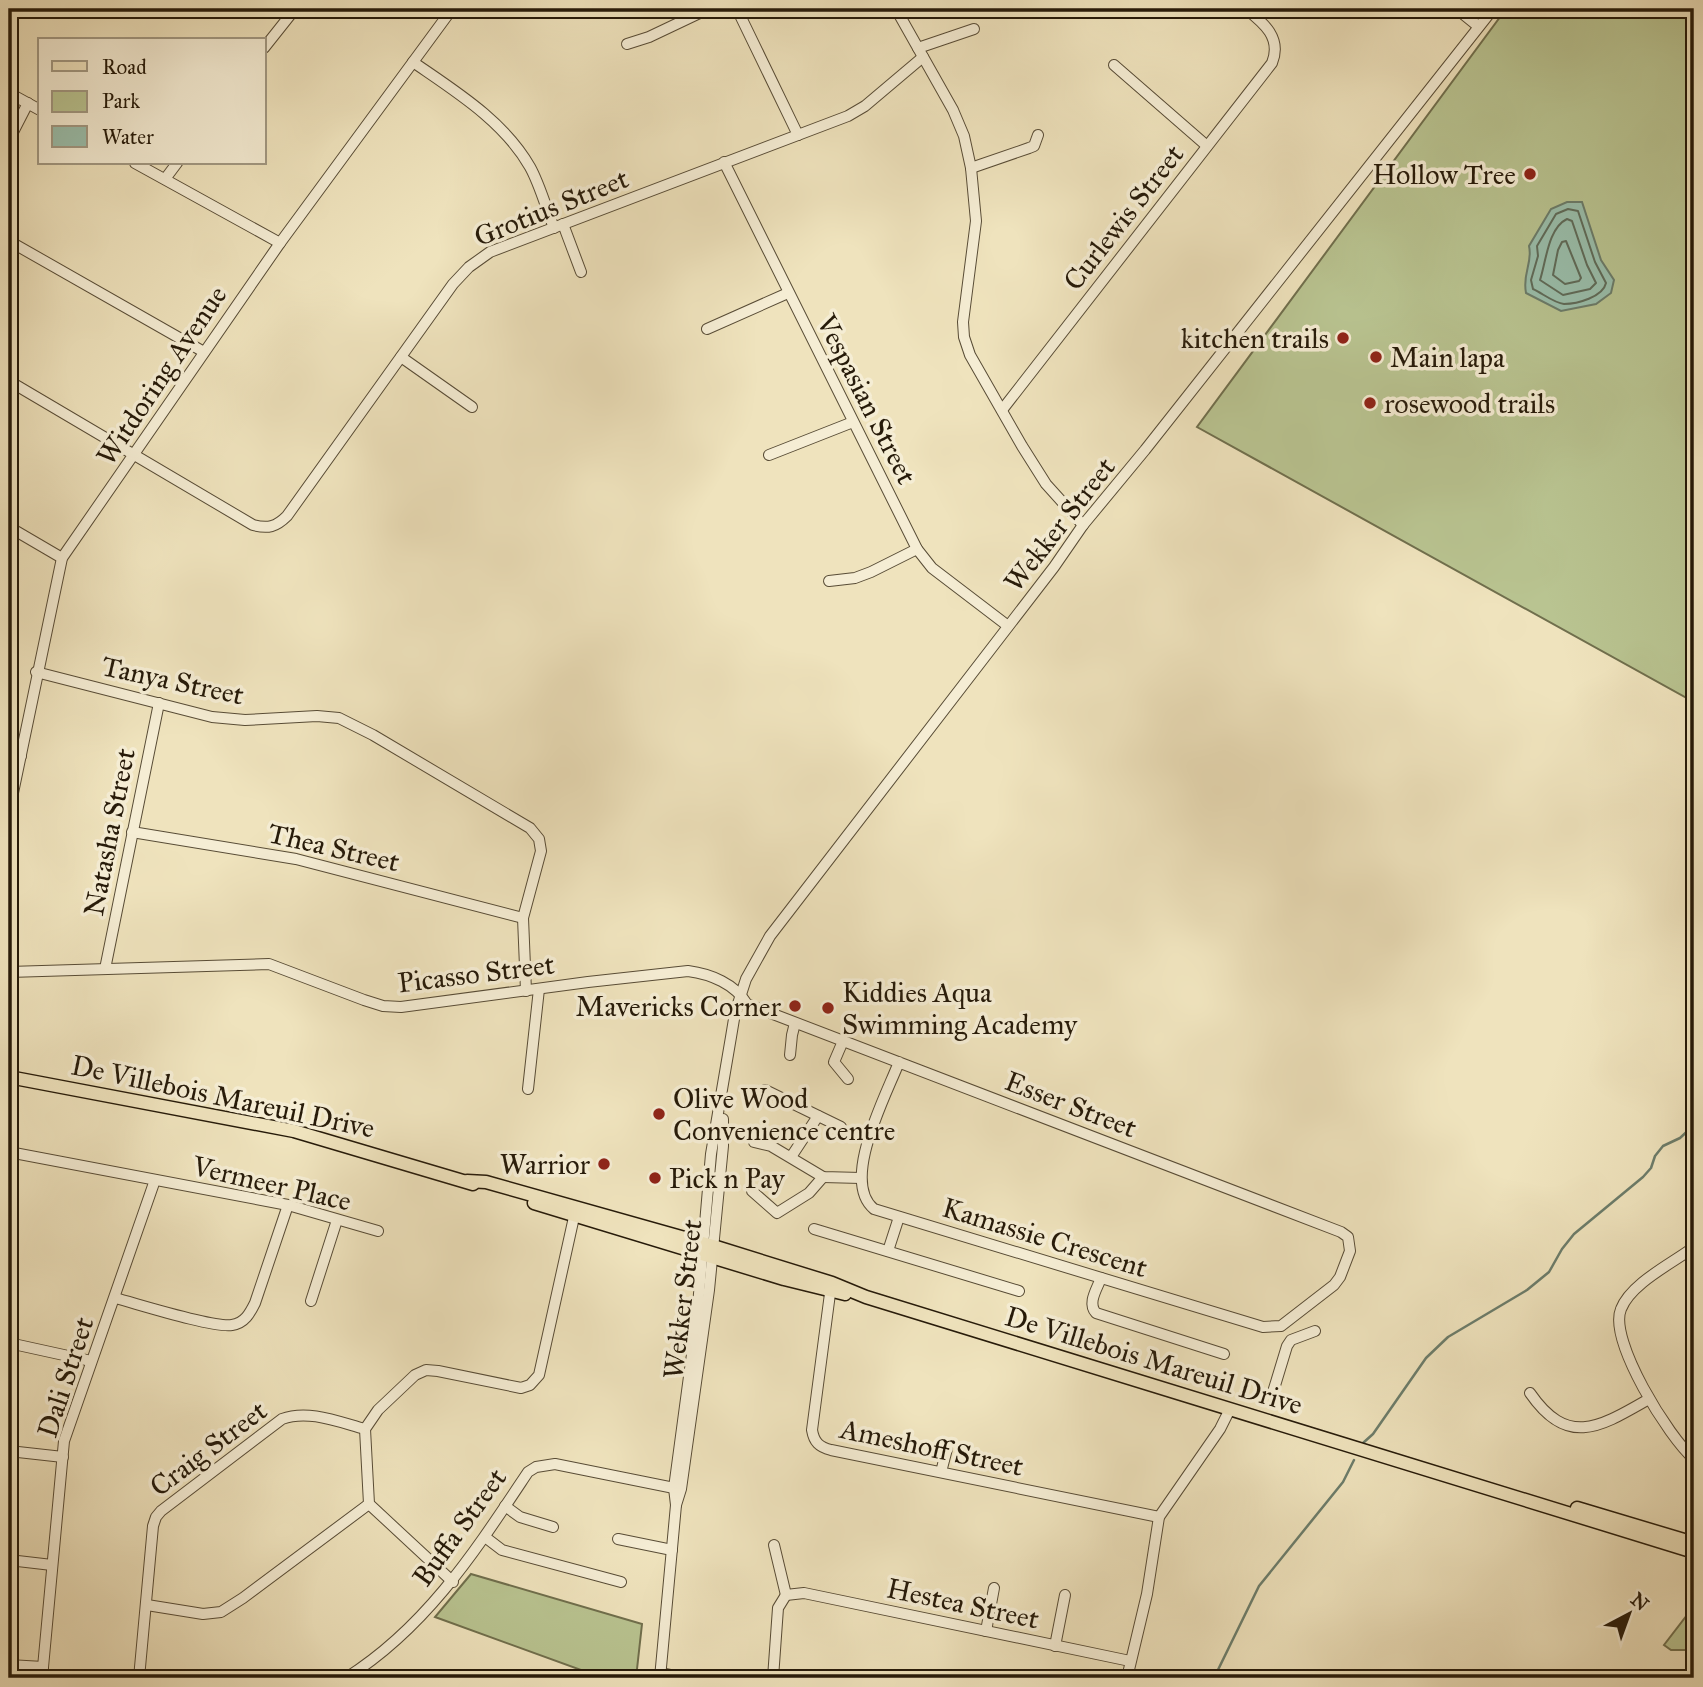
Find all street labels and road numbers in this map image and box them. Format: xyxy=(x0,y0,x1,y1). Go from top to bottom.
street label: Curlewis Street xyxy=(1056,137,1191,297)
street label: Grotius Street xyxy=(469,161,634,254)
street label: Witdoring Avenue xyxy=(89,279,234,472)
street label: Vespasian Street xyxy=(808,308,924,490)
street label: Wekker Street xyxy=(996,450,1123,598)
street label: Tanya Street xyxy=(99,648,247,713)
street label: Natasha Street xyxy=(76,745,143,919)
street label: Thea Street xyxy=(265,815,403,880)
street label: Picasso Street xyxy=(396,947,556,1000)
street label: De Villebois Mareuil Drive xyxy=(68,1047,378,1146)
street label: Esser Street xyxy=(1000,1063,1142,1146)
street label: Vermeer Place xyxy=(188,1148,355,1219)
street label: Kamassie Crescent xyxy=(938,1190,1152,1285)
street label: Wekker Street xyxy=(655,1217,710,1381)
street label: De Villebois Mareuil Drive xyxy=(1001,1299,1307,1422)
street label: Dali Street xyxy=(30,1312,101,1442)
street label: Craig Street xyxy=(143,1393,274,1504)
street label: Ameshoff Street xyxy=(836,1411,1027,1484)
street label: Buffa Street xyxy=(405,1461,514,1593)
street label: Hestea Street xyxy=(884,1570,1042,1637)

